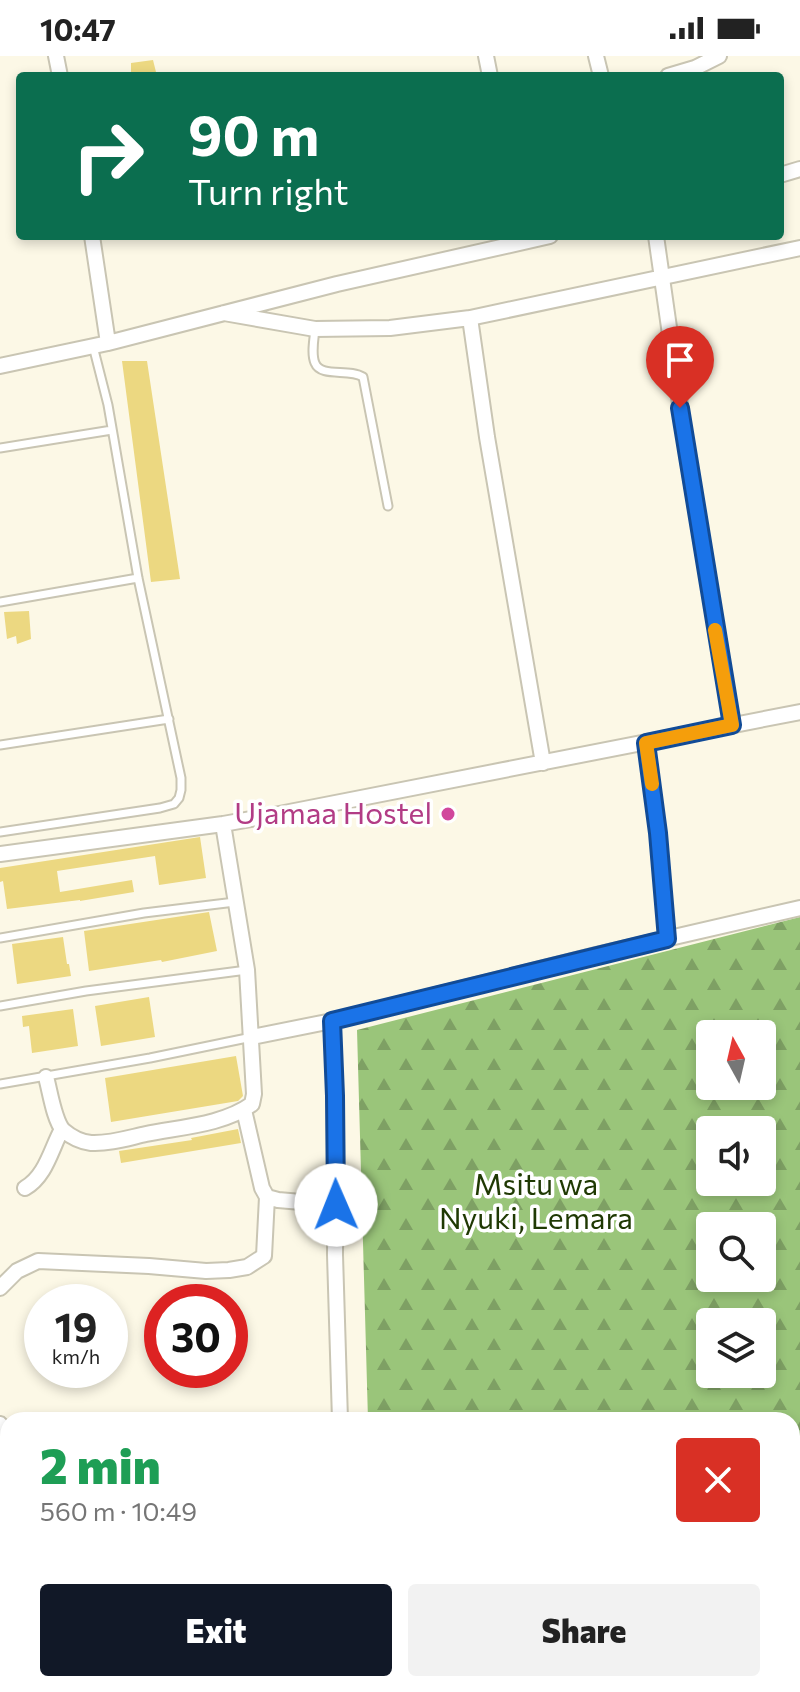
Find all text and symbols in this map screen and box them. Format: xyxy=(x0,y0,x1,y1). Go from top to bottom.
text: 10:47 xyxy=(40,10,116,47)
text: 90 m xyxy=(188,99,319,168)
icon: right xyxy=(56,104,160,208)
text: Turn right xyxy=(188,168,349,212)
pin xyxy=(646,326,714,408)
icon: arrive xyxy=(658,338,702,382)
place label: Ujamaa Hostel xyxy=(234,793,432,830)
marker: Ujamaa Hostel xyxy=(439,805,457,823)
north arrow xyxy=(696,1020,776,1100)
map controls xyxy=(696,1020,776,1388)
button: sound xyxy=(696,1116,776,1196)
position arrow xyxy=(294,1163,378,1247)
park label: Msitu wa Nyuki, Lemara xyxy=(439,1164,633,1235)
button: search xyxy=(696,1212,776,1292)
speed limit sign: 30 xyxy=(144,1284,248,1388)
text: 19 xyxy=(55,1301,97,1350)
button: layers xyxy=(696,1308,776,1388)
text: km/h xyxy=(52,1344,100,1368)
text: 2 min xyxy=(40,1435,161,1494)
button: close xyxy=(676,1438,760,1522)
text: 560 m · 10:49 xyxy=(40,1495,197,1526)
button: Exit xyxy=(40,1584,392,1676)
button: Share xyxy=(408,1584,760,1676)

